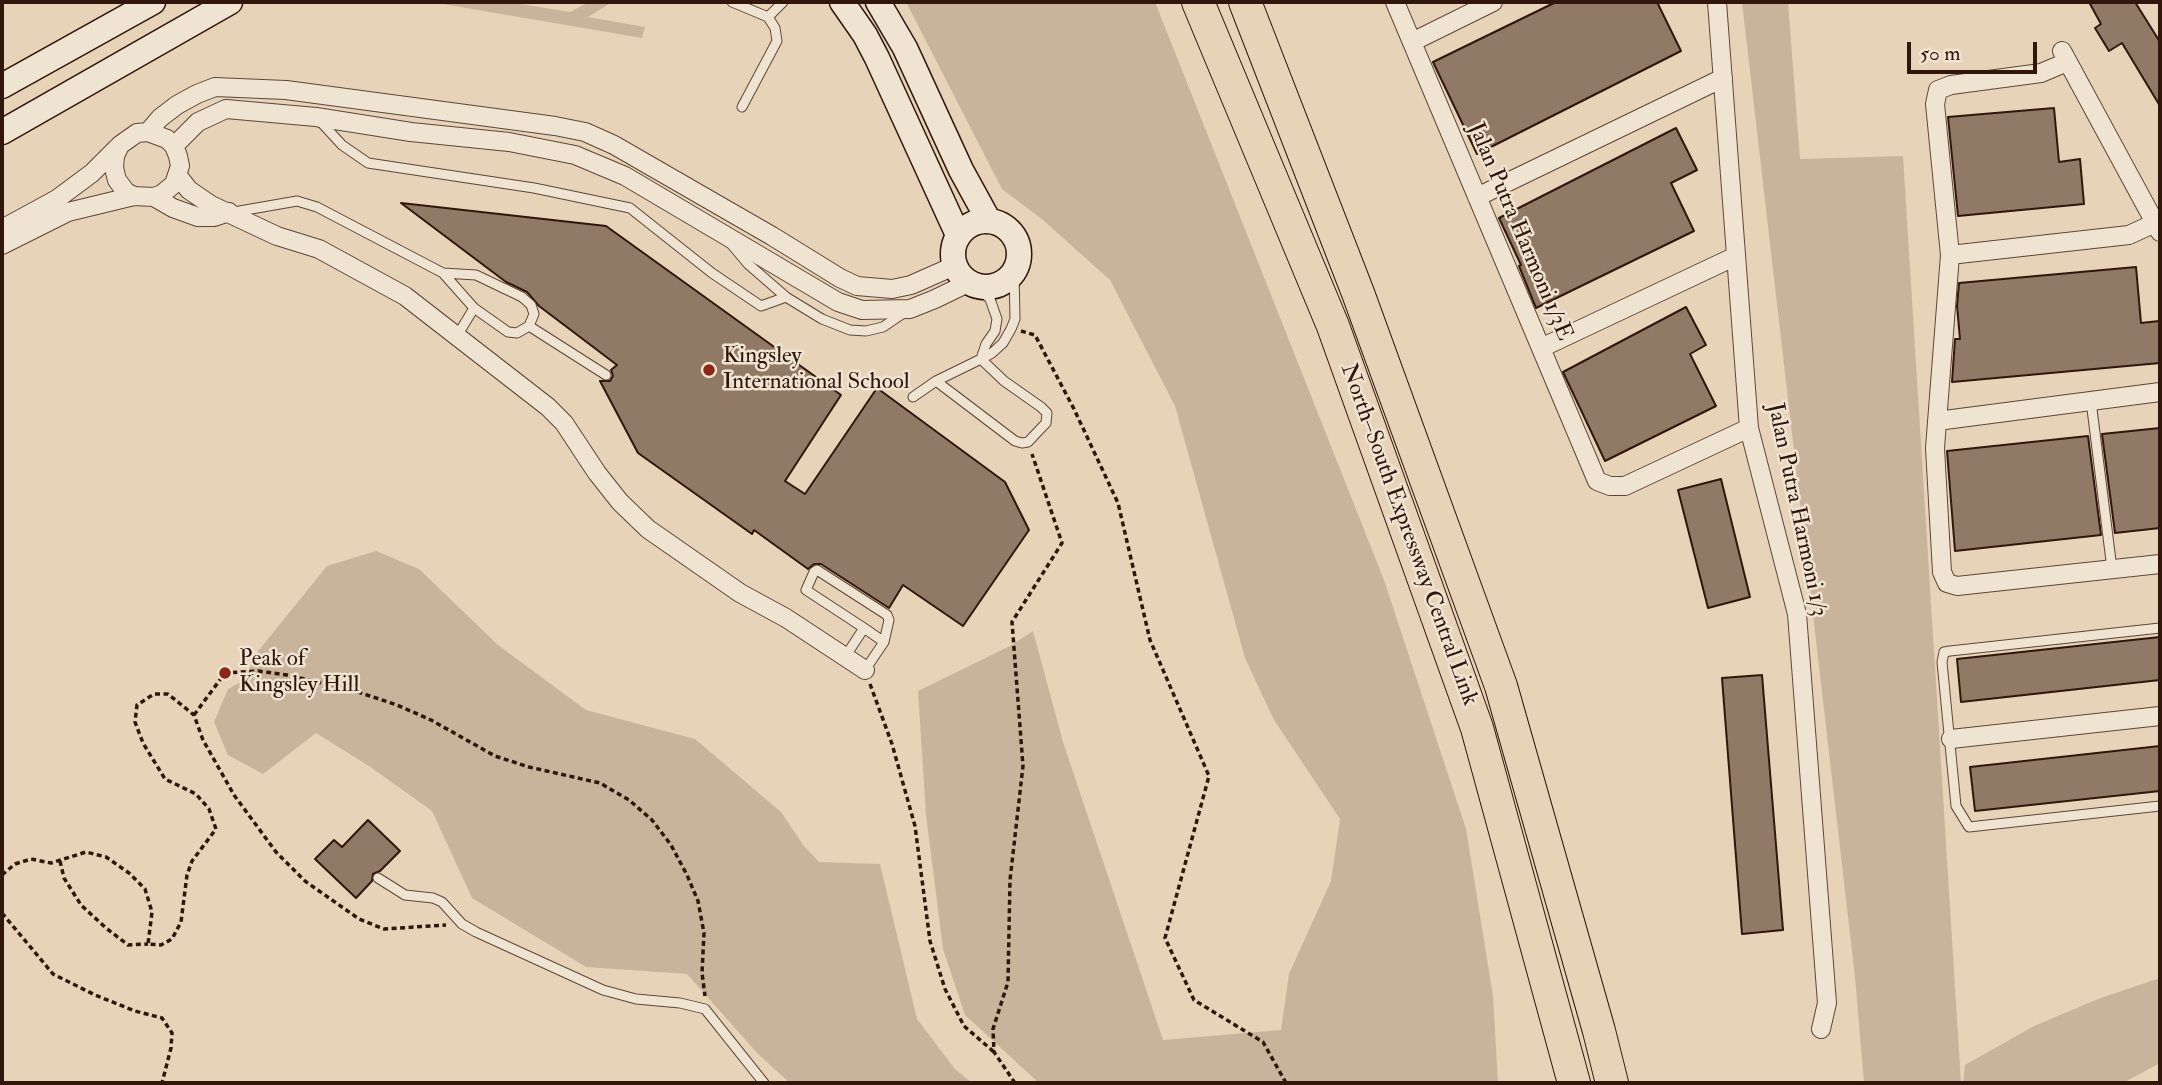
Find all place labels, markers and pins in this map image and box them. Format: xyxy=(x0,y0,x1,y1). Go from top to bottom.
place label: Kingsley International School xyxy=(723,343,910,397)
marker: Kingsley International School xyxy=(701,362,717,378)
place label: Peak of Kingsley Hill xyxy=(239,646,359,700)
marker: Peak of Kingsley Hill xyxy=(217,665,233,681)

